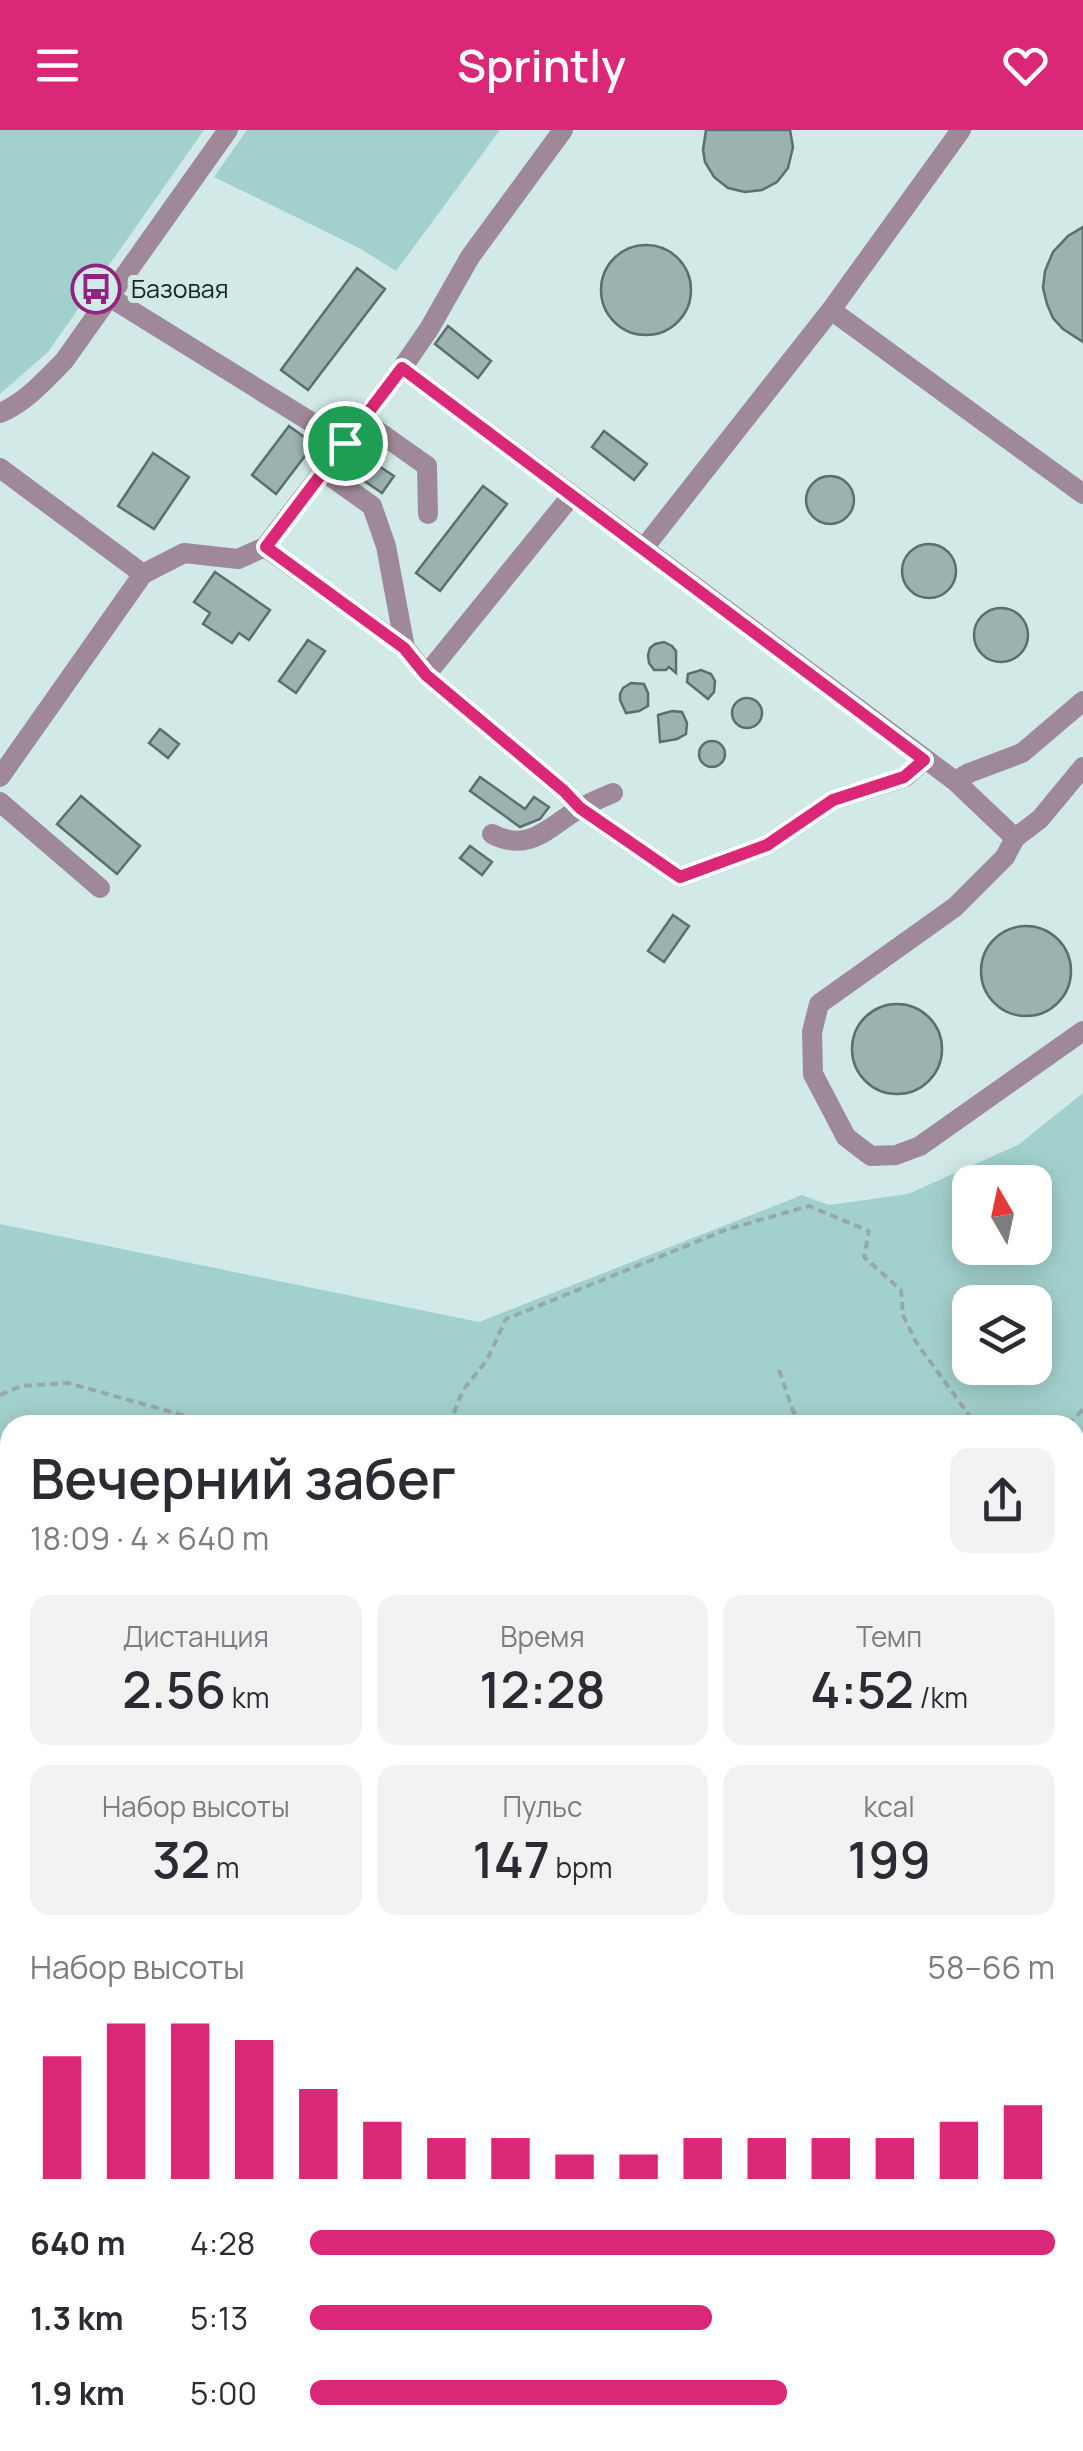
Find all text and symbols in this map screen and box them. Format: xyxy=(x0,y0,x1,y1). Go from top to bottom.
text: Sprintly xyxy=(457,34,626,96)
icon: menu xyxy=(30,38,85,93)
icon: heart xyxy=(998,38,1053,93)
bus stop icon: Базовая xyxy=(70,263,122,315)
place label: Базовая xyxy=(131,271,229,306)
pin xyxy=(303,401,388,486)
icon: arrive xyxy=(318,416,373,471)
north arrow xyxy=(952,1165,1052,1265)
map controls xyxy=(952,1165,1052,1385)
button: layers xyxy=(952,1285,1052,1385)
text: Вечерний забег xyxy=(30,1440,456,1516)
button: share xyxy=(950,1448,1055,1553)
text: 18:09 · 4 × 640 m xyxy=(30,1516,269,1560)
text: Дистанция xyxy=(123,1617,269,1655)
text: Время xyxy=(500,1617,585,1655)
text: Темп xyxy=(856,1617,922,1655)
text: 2.56 xyxy=(122,1655,226,1723)
text: 12:28 xyxy=(479,1655,606,1723)
text: 4:52 xyxy=(810,1655,914,1723)
text: km xyxy=(226,1678,269,1716)
text: /km xyxy=(914,1678,968,1716)
text: Набор высоты xyxy=(102,1787,290,1825)
text: Пульс xyxy=(502,1787,583,1825)
text: kcal xyxy=(864,1787,915,1825)
text: 32 xyxy=(152,1825,210,1893)
text: 147 xyxy=(473,1825,550,1893)
text: 199 xyxy=(848,1825,931,1893)
text: m xyxy=(210,1848,239,1886)
text: bpm xyxy=(550,1848,612,1886)
text: Набор высоты xyxy=(30,1945,245,1989)
text: 58–66 m xyxy=(927,1945,1055,1989)
text: 640 m xyxy=(30,2221,126,2265)
text: 4:28 xyxy=(190,2221,255,2265)
text: 1.3 km xyxy=(30,2296,123,2340)
text: 5:13 xyxy=(190,2296,248,2340)
text: 1.9 km xyxy=(30,2371,125,2415)
text: 5:00 xyxy=(190,2371,257,2415)

